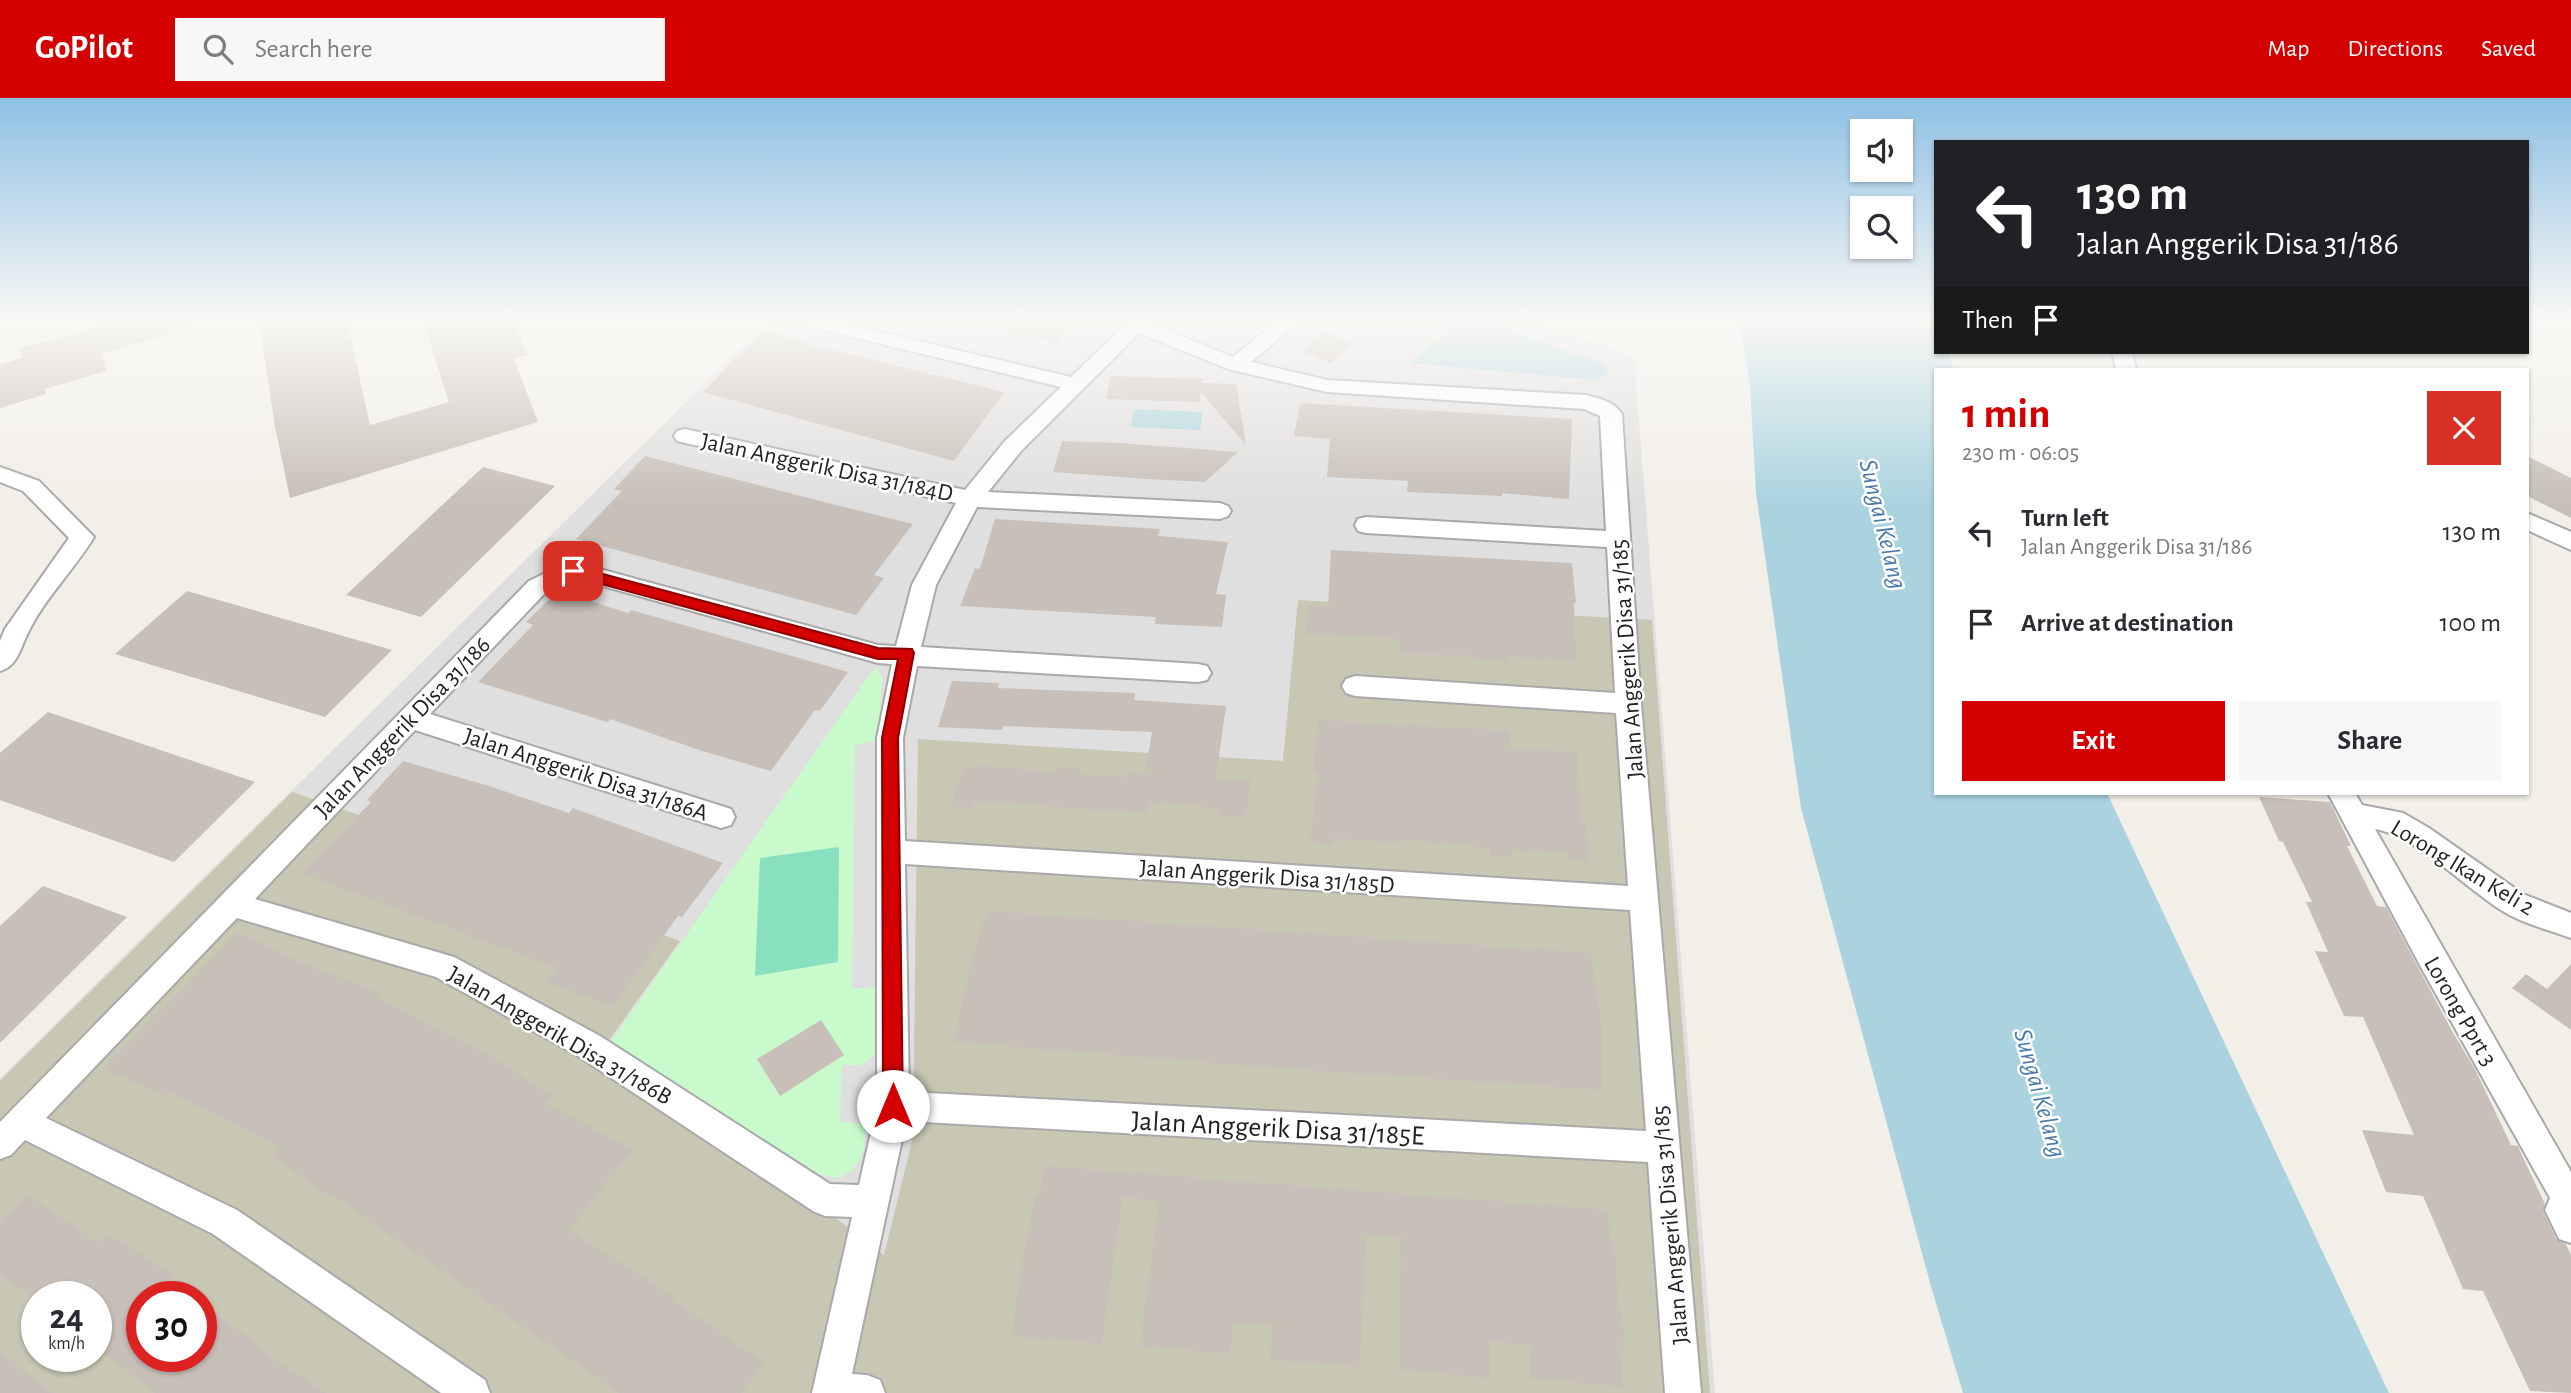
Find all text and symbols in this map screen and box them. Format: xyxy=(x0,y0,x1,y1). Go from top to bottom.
search box xyxy=(175,18,665,81)
icon: search xyxy=(199,30,237,68)
text: GoPilot xyxy=(35,32,133,65)
text: Search here xyxy=(255,36,372,62)
text: Map xyxy=(2267,37,2309,61)
text: Directions xyxy=(2347,37,2443,61)
text: Saved xyxy=(2481,37,2536,61)
map controls xyxy=(1850,119,1913,259)
button: sound xyxy=(1850,119,1913,182)
icon: left xyxy=(1962,168,2053,259)
text: 130 m xyxy=(2077,170,2188,219)
button: search xyxy=(1850,196,1913,259)
text: Jalan Anggerik Disa 31/186 xyxy=(2077,228,2399,260)
icon: arrive xyxy=(2027,301,2065,339)
text: Then xyxy=(1962,307,2013,333)
button: close xyxy=(2427,391,2501,465)
text: 1 min xyxy=(1962,393,2051,435)
street label: Jalan Anggerik Disa 31/184D xyxy=(699,430,955,506)
text: 230 m · 06:05 xyxy=(1962,442,2079,465)
water label: Sungai Kelang xyxy=(1854,457,1912,592)
text: Turn left xyxy=(2021,505,2109,531)
icon: left xyxy=(1962,514,2000,552)
text: 130 m xyxy=(2443,519,2501,545)
text: Jalan Anggerik Disa 31/186 xyxy=(2021,536,2252,559)
street label: Jalan Anggerik Disa 31/185 xyxy=(1608,538,1648,779)
pin xyxy=(543,541,603,601)
icon: arrive xyxy=(554,552,592,590)
icon: arrive xyxy=(1962,605,2000,643)
text: Arrive at destination xyxy=(2021,610,2234,636)
text: 100 m xyxy=(2440,610,2501,636)
street label: Jalan Anggerik Disa 31/186 xyxy=(310,633,495,823)
button: Exit xyxy=(1962,701,2225,781)
button: Share xyxy=(2239,701,2501,781)
street label: Jalan Anggerik Disa 31/186A xyxy=(461,724,711,826)
street label: Lorong Ikan Keli 2 xyxy=(2387,816,2539,920)
street label: Jalan Anggerik Disa 31/185D xyxy=(1139,856,1395,898)
street label: Lorong Pprt 3 xyxy=(2419,953,2501,1070)
street label: Jalan Anggerik Disa 31/186B xyxy=(443,962,676,1110)
water label: Sungai Kelang xyxy=(2009,1026,2071,1161)
position arrow xyxy=(856,1069,930,1143)
street label: Jalan Anggerik Disa 31/185 xyxy=(1649,1104,1693,1346)
street label: Jalan Anggerik Disa 31/185E xyxy=(1131,1107,1425,1151)
speed limit sign: 30 xyxy=(126,1281,217,1372)
text: 24 xyxy=(49,1300,84,1335)
text: km/h xyxy=(48,1335,85,1353)

